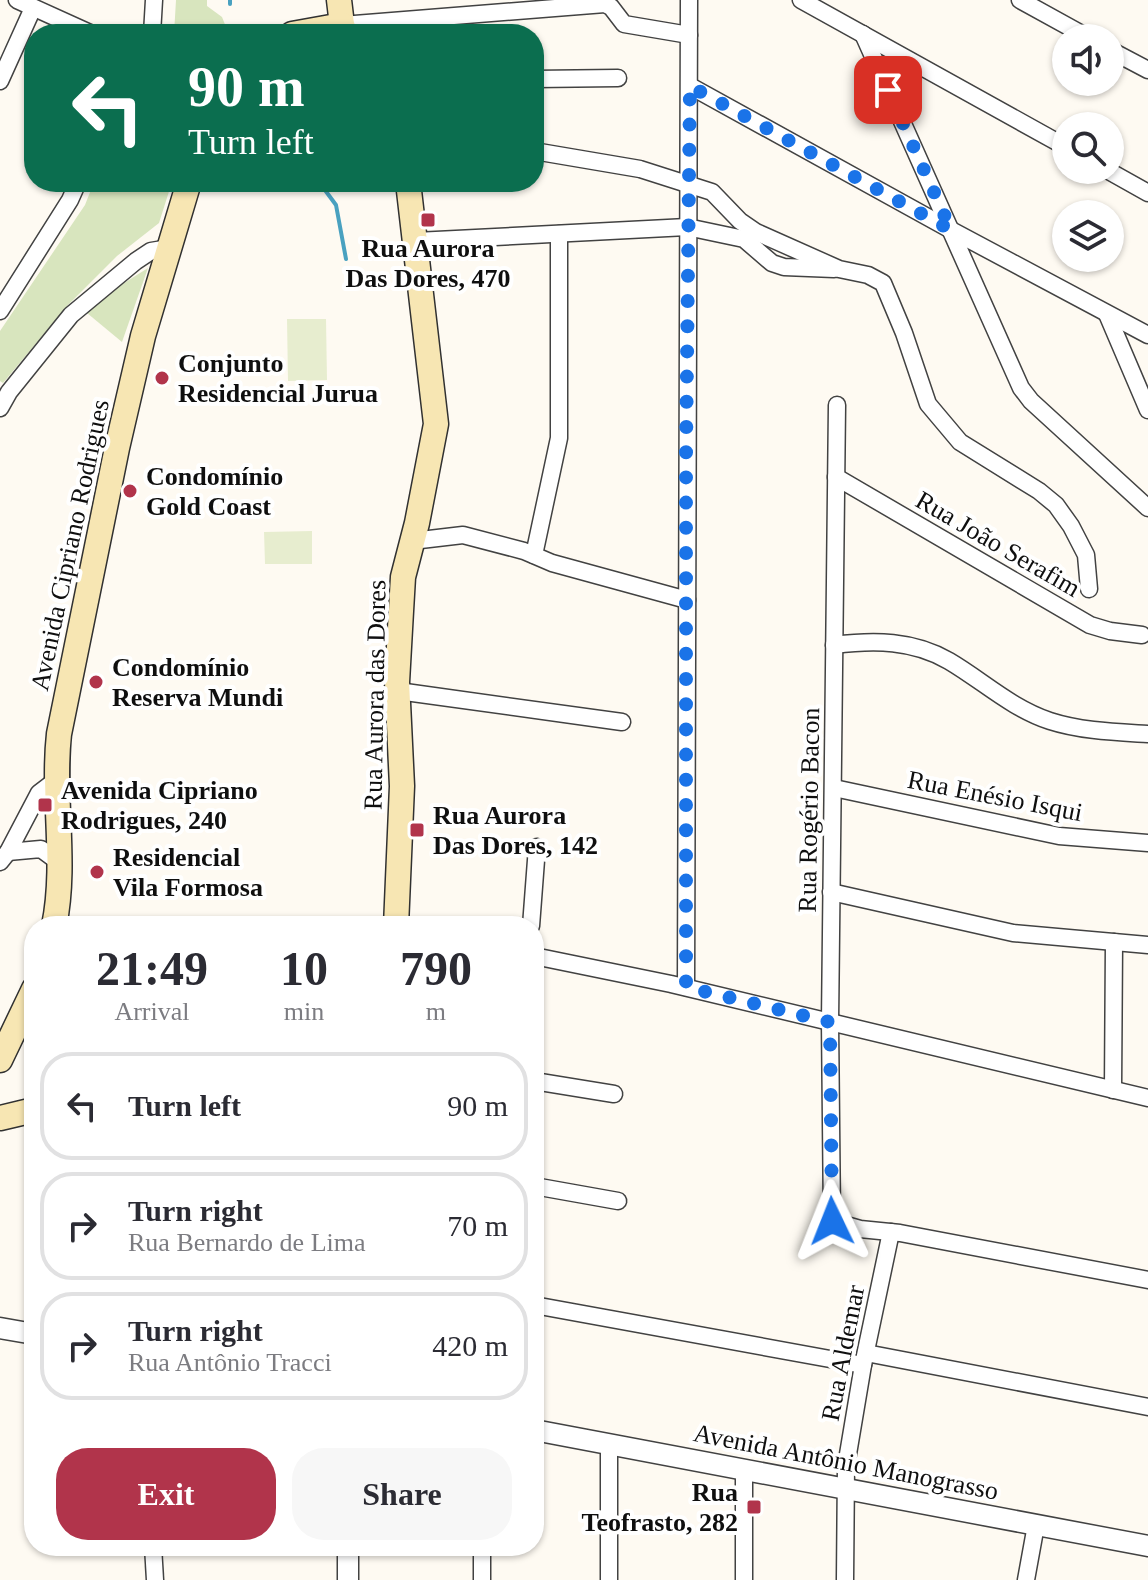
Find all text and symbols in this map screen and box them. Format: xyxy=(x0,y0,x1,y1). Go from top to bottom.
map controls xyxy=(1052,24,1124,272)
button: sound xyxy=(1052,24,1124,96)
icon: left xyxy=(56,56,160,160)
text: 90 m xyxy=(188,56,305,118)
pin xyxy=(854,56,922,124)
icon: arrive xyxy=(866,68,910,112)
button: search xyxy=(1052,112,1124,184)
text: Turn left xyxy=(188,122,314,162)
button: layers xyxy=(1052,200,1124,272)
marker: Rua Aurora Das Dores, 470 xyxy=(419,211,437,229)
place label: Rua Aurora Das Dores, 470 xyxy=(346,234,510,293)
place label: Conjunto Residencial Jurua xyxy=(178,349,378,408)
marker: Conjunto Residencial Jurua xyxy=(153,369,171,387)
street label: Avenida Cipriano Rodrigues xyxy=(25,397,115,693)
place label: Condomínio Gold Coast xyxy=(146,462,283,521)
marker: Condomínio Gold Coast xyxy=(121,482,139,500)
street label: Rua João Serafim xyxy=(911,485,1085,603)
street label: Rua Aurora das Dores xyxy=(358,580,392,810)
place label: Condomínio Reserva Mundi xyxy=(112,653,283,712)
marker: Condomínio Reserva Mundi xyxy=(87,673,105,691)
street label: Rua Rogério Bacon xyxy=(793,707,825,913)
street label: Rua Enésio Isqui xyxy=(905,765,1085,827)
place label: Avenida Cipriano Rodrigues, 240 xyxy=(61,776,258,835)
marker: Avenida Cipriano Rodrigues, 240 xyxy=(36,796,54,814)
place label: Rua Aurora Das Dores, 142 xyxy=(433,801,598,860)
marker: Rua Aurora Das Dores, 142 xyxy=(408,821,426,839)
place label: Residencial Vila Formosa xyxy=(113,843,263,902)
marker: Residencial Vila Formosa xyxy=(88,863,106,881)
text: 21:49 xyxy=(96,942,208,995)
text: 10 xyxy=(280,942,328,995)
text: 790 xyxy=(400,942,472,995)
text: Arrival xyxy=(114,997,190,1026)
text: min xyxy=(284,997,324,1026)
text: m xyxy=(426,997,446,1026)
icon: left xyxy=(60,1084,104,1128)
text: Turn left xyxy=(128,1089,241,1122)
text: 90 m xyxy=(447,1089,508,1122)
position arrow xyxy=(790,1179,874,1263)
text: Turn right xyxy=(128,1194,263,1227)
icon: right xyxy=(60,1204,104,1248)
text: 70 m xyxy=(447,1209,508,1242)
text: Rua Bernardo de Lima xyxy=(128,1228,366,1257)
street label: Rua Aldemar xyxy=(816,1282,870,1423)
text: Turn right xyxy=(128,1314,263,1347)
icon: right xyxy=(60,1324,104,1368)
text: 420 m xyxy=(432,1329,508,1362)
text: Rua Antônio Tracci xyxy=(128,1348,332,1377)
street label: Avenida Antônio Manograsso xyxy=(691,1418,1001,1506)
button: Exit xyxy=(56,1448,276,1540)
button: Share xyxy=(292,1448,512,1540)
place label: Rua Teofrasto, 282 xyxy=(582,1478,738,1537)
marker: Rua Teofrasto, 282 xyxy=(745,1498,763,1516)

